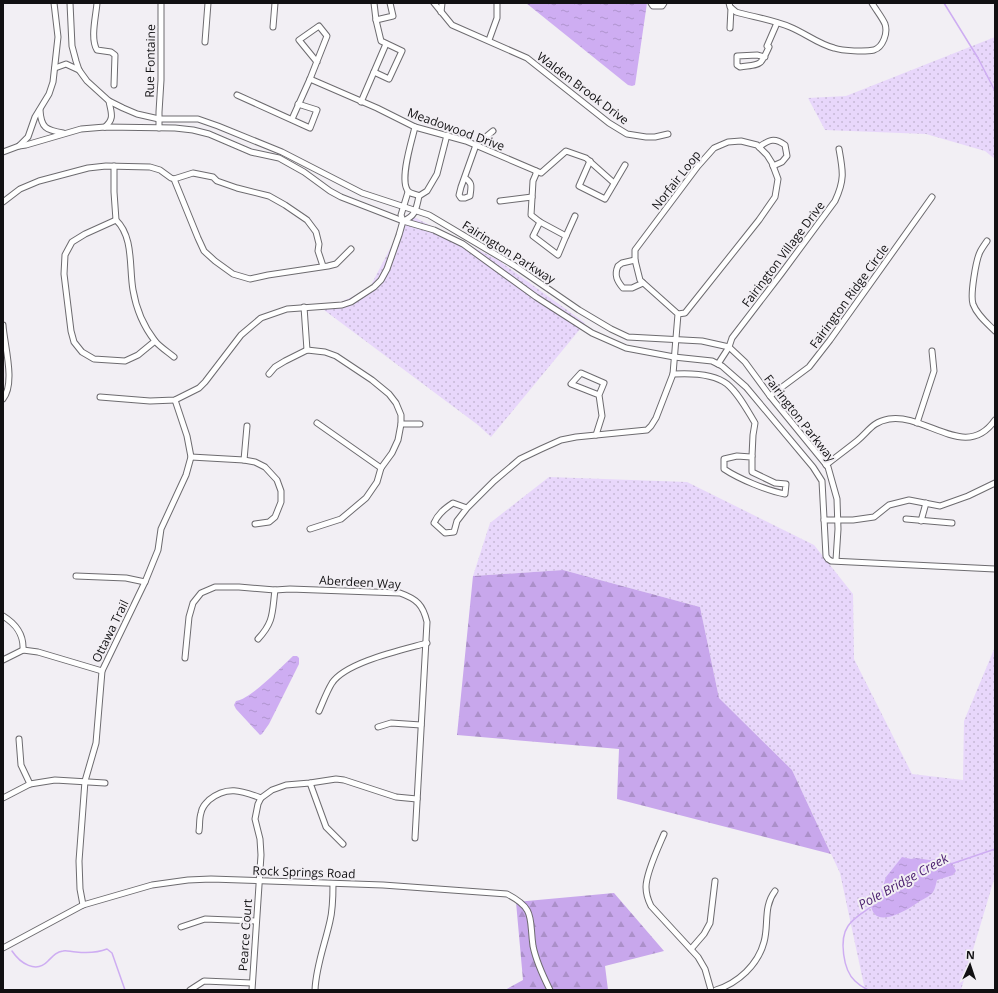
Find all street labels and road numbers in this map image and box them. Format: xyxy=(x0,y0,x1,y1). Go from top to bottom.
street label: Rue Fontaine xyxy=(141,24,159,98)
street label: Walden Brook Drive xyxy=(533,48,633,128)
street label: Meadowood Drive xyxy=(405,104,507,155)
street label: Norfair Loop xyxy=(647,147,705,213)
street label: Fairington Village Drive xyxy=(738,197,829,310)
street label: Fairington Parkway xyxy=(459,217,560,288)
street label: Fairington Ridge Circle xyxy=(805,240,893,351)
street label: Fairington Parkway xyxy=(760,371,840,466)
street label: Aberdeen Way xyxy=(319,571,402,593)
street label: Ottawa Trail xyxy=(87,597,133,665)
street label: Rock Springs Road xyxy=(252,862,356,882)
street label: Pearce Court xyxy=(234,898,256,972)

